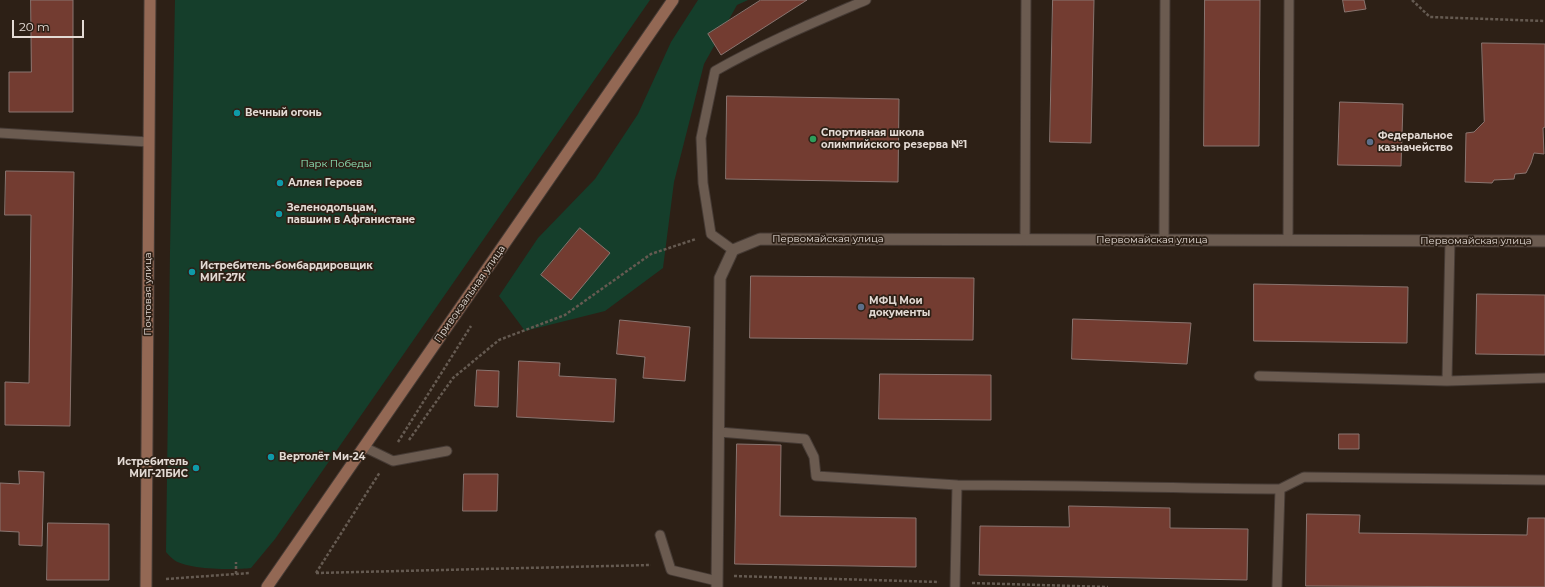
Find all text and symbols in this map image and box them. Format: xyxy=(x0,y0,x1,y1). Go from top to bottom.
scale bar xyxy=(14,12,86,38)
text: 20 m xyxy=(19,19,50,34)
place label: Вечный огонь xyxy=(245,107,322,119)
marker: Вечный огонь xyxy=(232,108,242,118)
place label: Спортивная школа олимпийского резерва №1 xyxy=(821,127,967,150)
place label: Федеральное казначейство xyxy=(1378,130,1453,154)
marker: Спортивная школа олимпийского резерва №1 xyxy=(808,134,818,144)
marker: Федеральное казначейство xyxy=(1365,137,1375,147)
park label: Парк Победы xyxy=(301,158,371,170)
place label: Аллея Героев xyxy=(288,177,362,189)
marker: Аллея Героев xyxy=(275,178,285,188)
place label: Зеленодольцам, павшим в Афганистане xyxy=(287,202,415,226)
marker: Зеленодольцам, павшим в Афганистане xyxy=(274,209,284,219)
street label: Первомайская улица xyxy=(772,233,884,245)
street label: Первомайская улица xyxy=(1096,234,1208,246)
street label: Первомайская улица xyxy=(1420,235,1532,247)
street label: Привокзальная улица xyxy=(432,243,508,345)
street label: Почтовая улица xyxy=(142,252,154,336)
place label: Истребитель-бомбардировщик МИГ-27К xyxy=(200,260,373,284)
marker: Истребитель-бомбардировщик МИГ-27К xyxy=(187,267,197,277)
place label: МФЦ Мои документы xyxy=(869,295,930,318)
marker: МФЦ Мои документы xyxy=(856,302,866,312)
place label: Вертолёт Ми-24 xyxy=(279,451,365,463)
marker: Вертолёт Ми-24 xyxy=(266,452,276,462)
place label: Истребитель МИГ-21БИС xyxy=(117,456,188,480)
marker: Истребитель МИГ-21БИС xyxy=(191,463,201,473)

